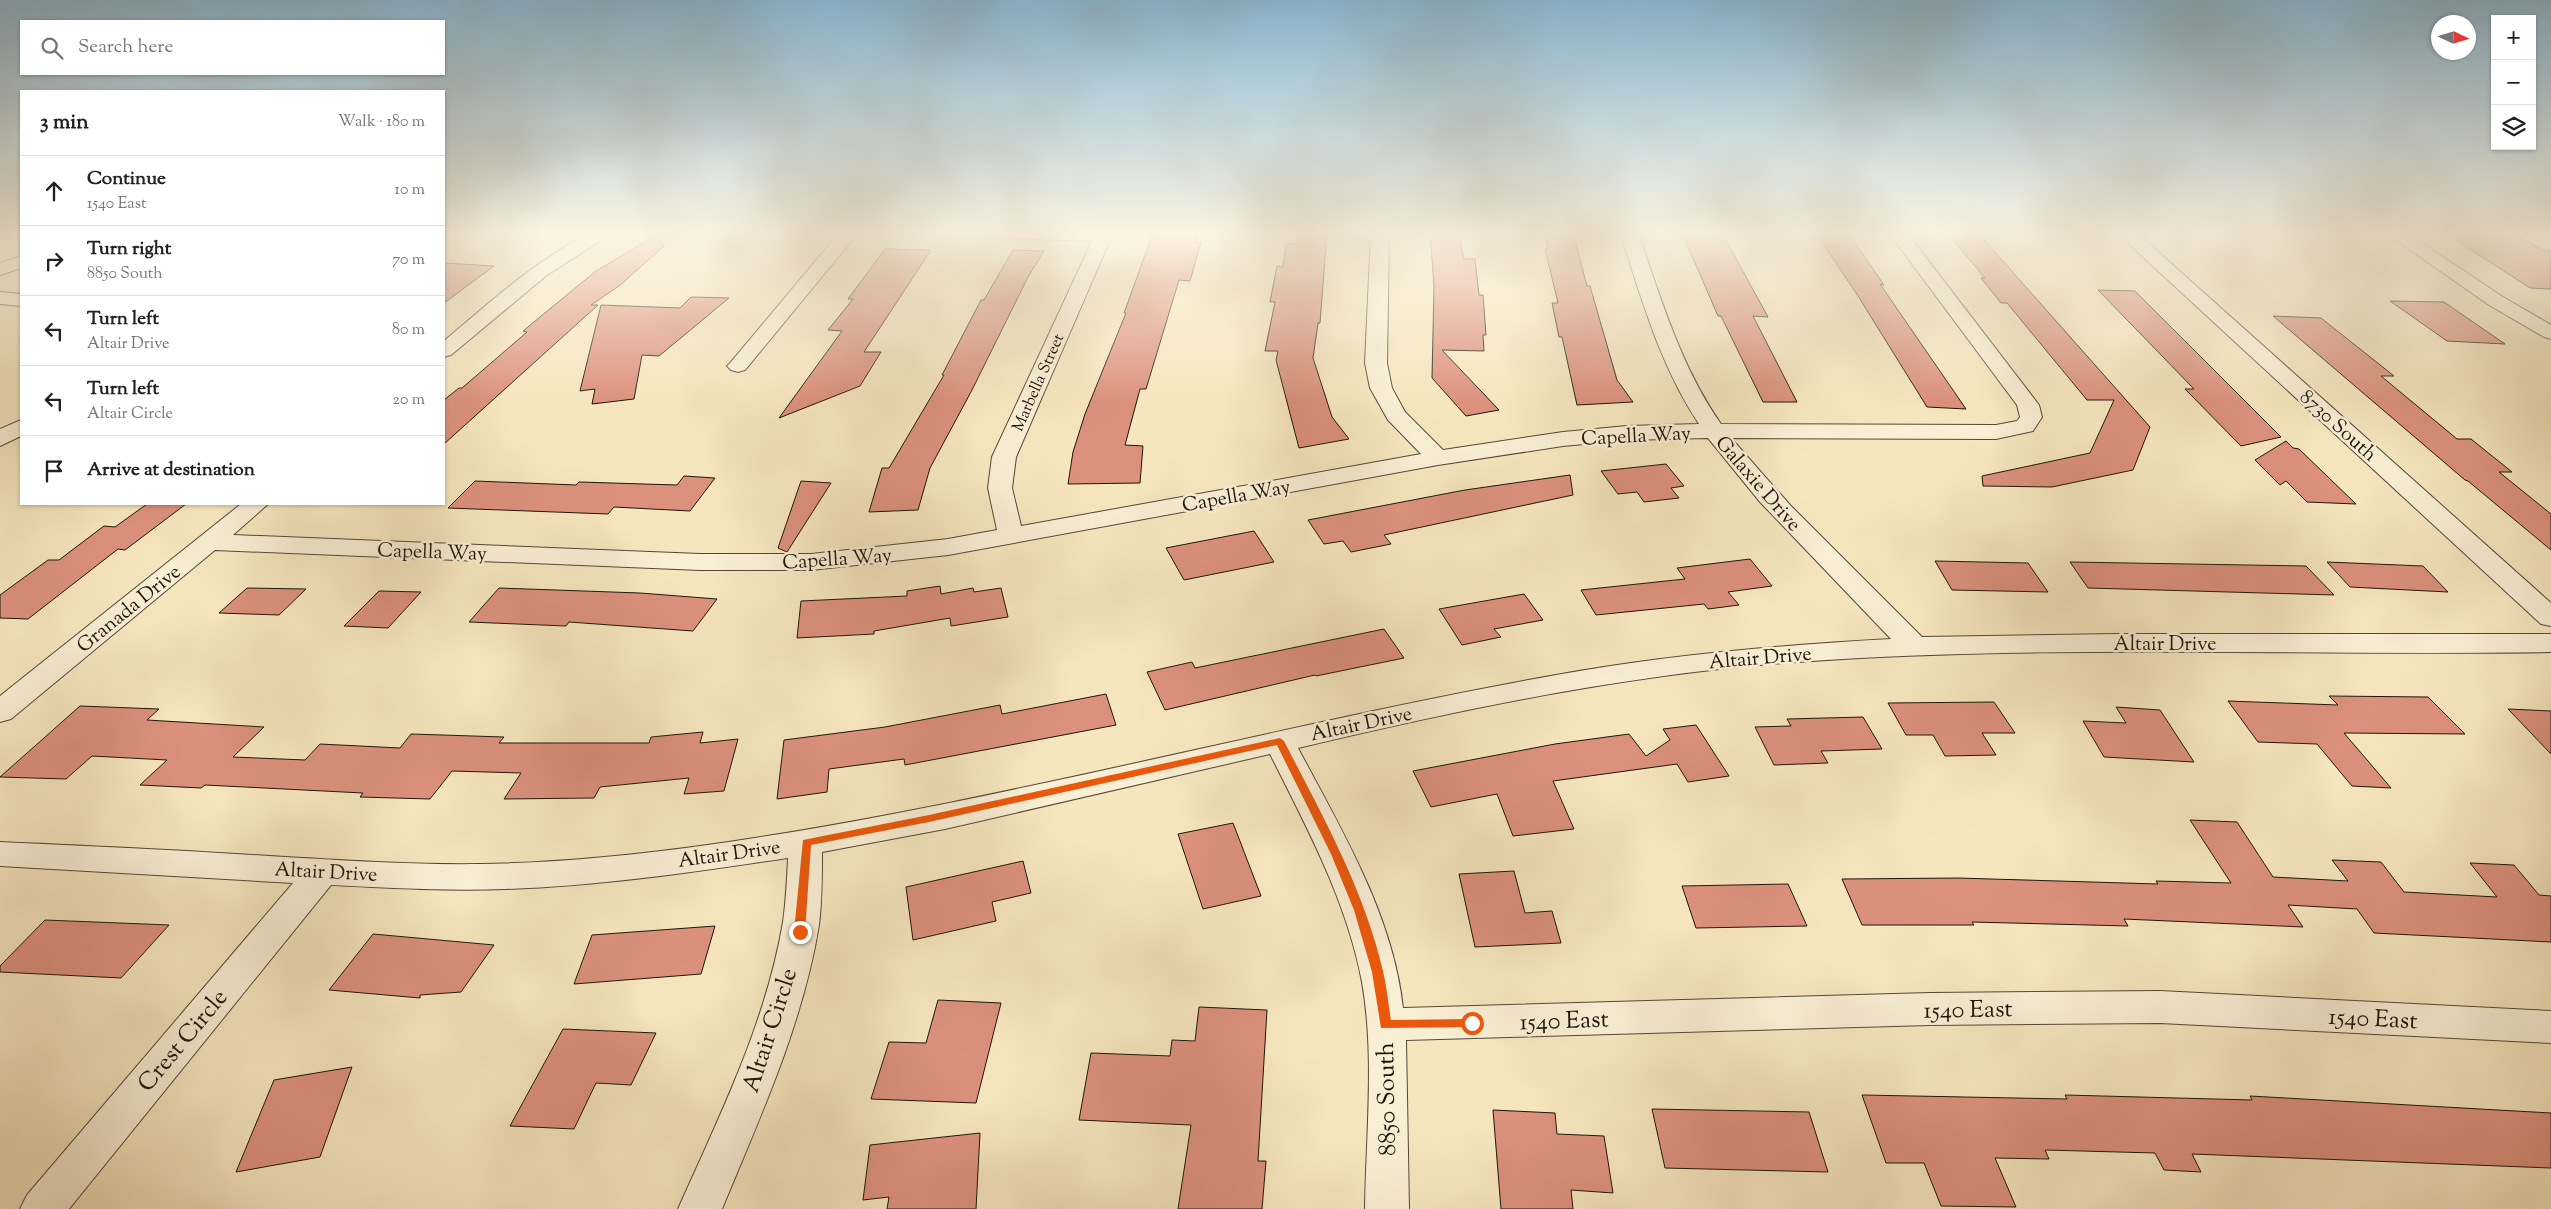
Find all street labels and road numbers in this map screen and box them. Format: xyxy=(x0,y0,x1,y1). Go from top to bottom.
street label: Marbella Street xyxy=(1007,330,1071,436)
street label: 8730 South xyxy=(2292,384,2383,470)
street label: Capella Way xyxy=(1581,420,1692,455)
street label: Galaxie Drive xyxy=(1707,430,1807,539)
street label: Capella Way xyxy=(1180,474,1293,521)
street label: Capella Way xyxy=(377,537,487,570)
street label: Capella Way xyxy=(781,542,893,579)
street label: Granada Drive xyxy=(71,559,188,661)
street label: Altair Drive xyxy=(2113,631,2217,660)
street label: Altair Drive xyxy=(1708,641,1813,678)
street label: Altair Drive xyxy=(1308,701,1415,750)
street label: Altair Drive xyxy=(676,834,782,877)
street label: Altair Drive xyxy=(274,856,378,891)
street label: Altair Circle xyxy=(735,964,807,1097)
street label: Crest Circle xyxy=(130,982,237,1100)
street label: 1540 East xyxy=(1923,993,2013,1029)
street label: 1540 East xyxy=(2327,1001,2418,1039)
street label: 1540 East xyxy=(1519,1003,1609,1041)
street label: 8850 South xyxy=(1370,1042,1406,1156)

